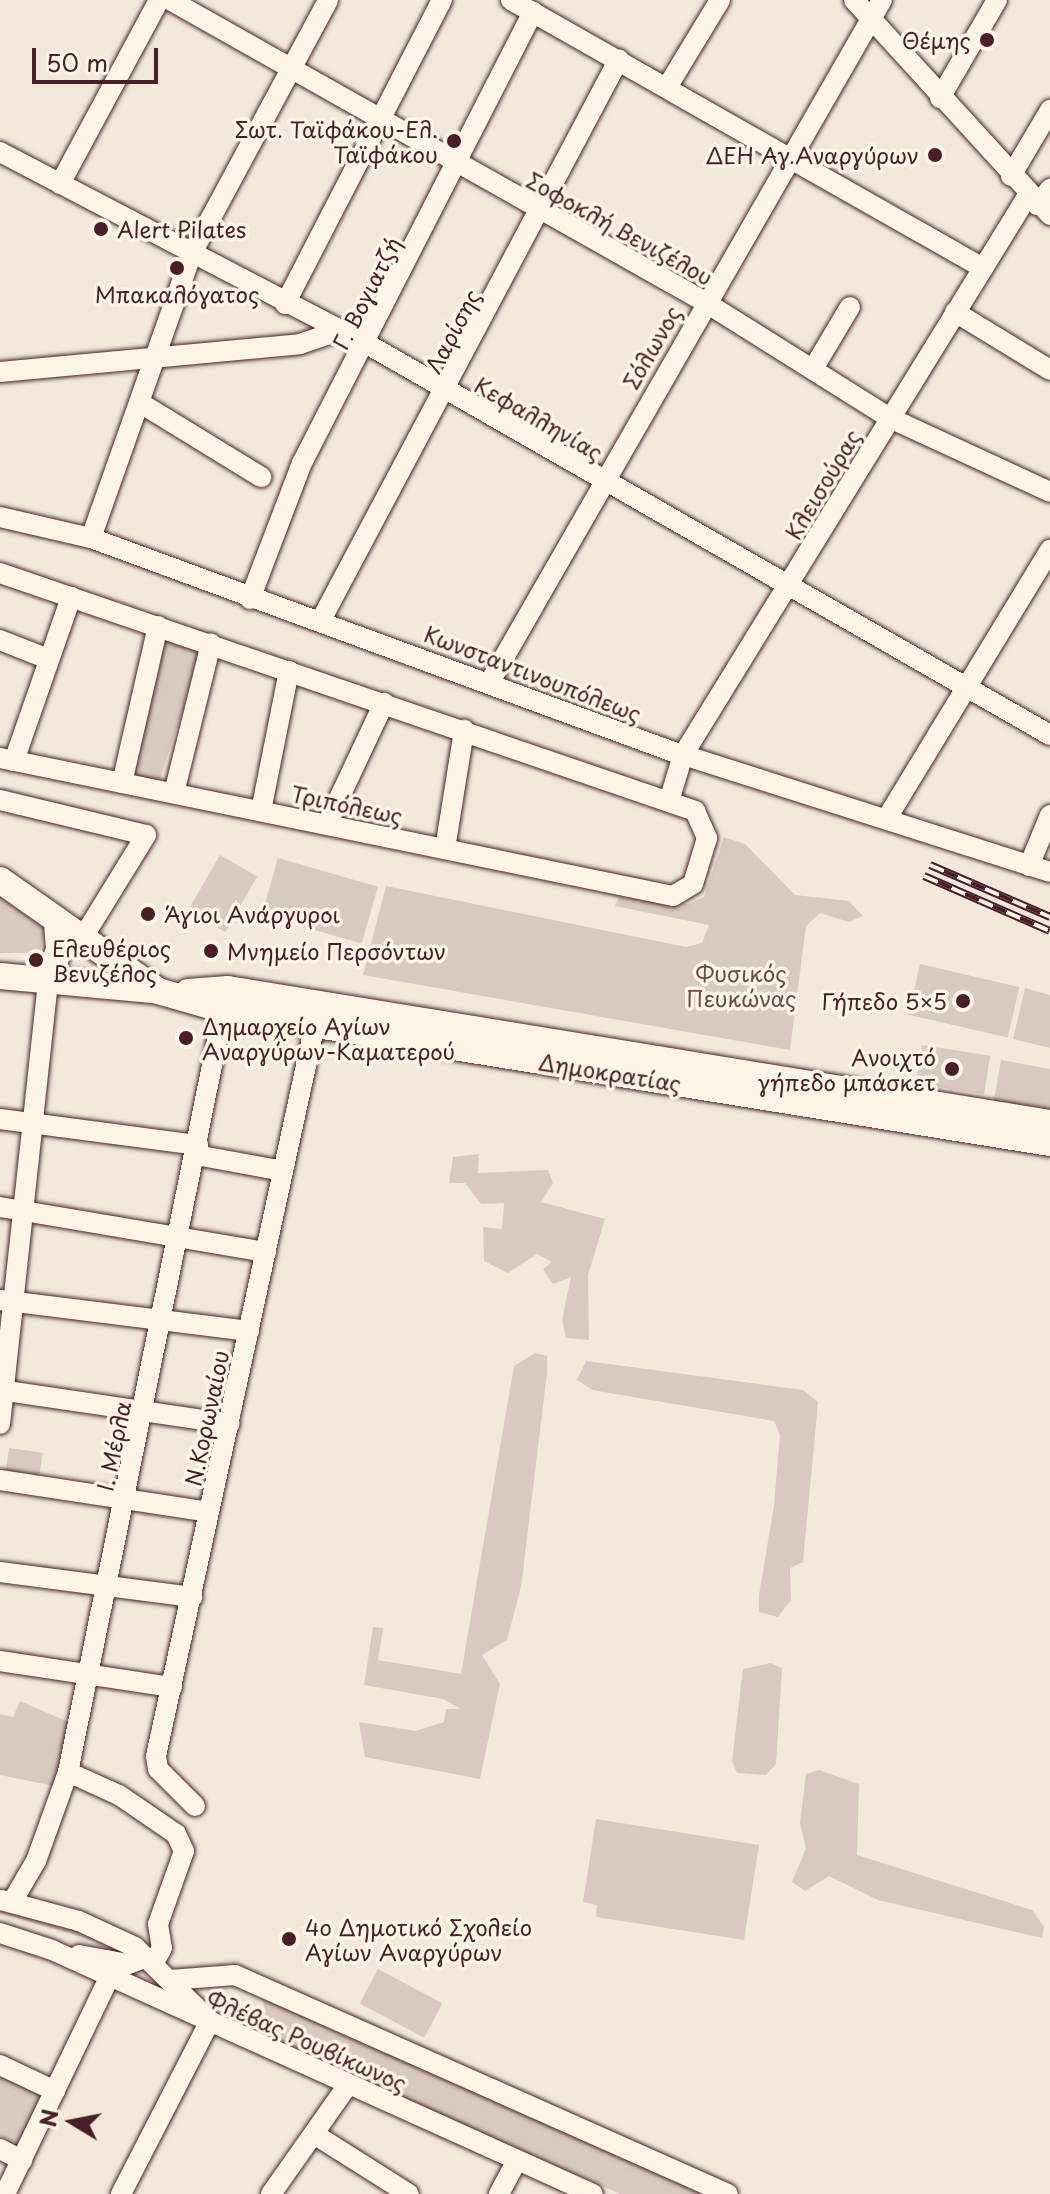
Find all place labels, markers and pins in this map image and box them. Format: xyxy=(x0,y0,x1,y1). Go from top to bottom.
place label: Θέμης xyxy=(902,27,971,53)
marker: Θέμης xyxy=(978,31,996,49)
place label: Σωτ. Ταϊφάκου-Ελ. Ταϊφάκου xyxy=(234,115,438,166)
marker: Σωτ. Ταϊφάκου-Ελ. Ταϊφάκου xyxy=(445,132,463,150)
place label: ΔΕΗ Αγ.Αναργύρων xyxy=(708,142,919,168)
marker: ΔΕΗ Αγ.Αναργύρων xyxy=(926,146,944,164)
place label: Alert Pilates xyxy=(117,216,247,242)
marker: Alert Pilates xyxy=(92,220,110,238)
marker: Μπακαλόγατος xyxy=(168,259,186,277)
place label: Μπακαλόγατος xyxy=(95,281,259,307)
place label: Άγιοι Ανάργυροι xyxy=(164,901,340,927)
marker: Άγιοι Ανάργυροι xyxy=(139,905,157,923)
place label: Ελευθέριος Βενιζέλος xyxy=(52,934,171,986)
place label: Μνημείο Περσόντων xyxy=(227,938,447,964)
marker: Μνημείο Περσόντων xyxy=(202,942,220,960)
marker: Ελευθέριος Βενιζέλος xyxy=(27,951,45,969)
place label: Γήπεδο 5×5 xyxy=(822,988,947,1014)
marker: Γήπεδο 5×5 xyxy=(954,992,972,1010)
place label: Δημαρχείο Αγίων Αναργύρων-Καματερού xyxy=(202,1012,455,1064)
marker: Δημαρχείο Αγίων Αναργύρων-Καματερού xyxy=(177,1029,195,1047)
place label: Ανοιχτό γήπεδο μπάσκετ xyxy=(757,1043,936,1094)
marker: Ανοιχτό γήπεδο μπάσκετ xyxy=(943,1060,961,1078)
place label: 4ο Δημοτικό Σχολείο Αγίων Αναργύρων xyxy=(305,1913,533,1964)
marker: 4ο Δημοτικό Σχολείο Αγίων Αναργύρων xyxy=(280,1930,298,1948)

